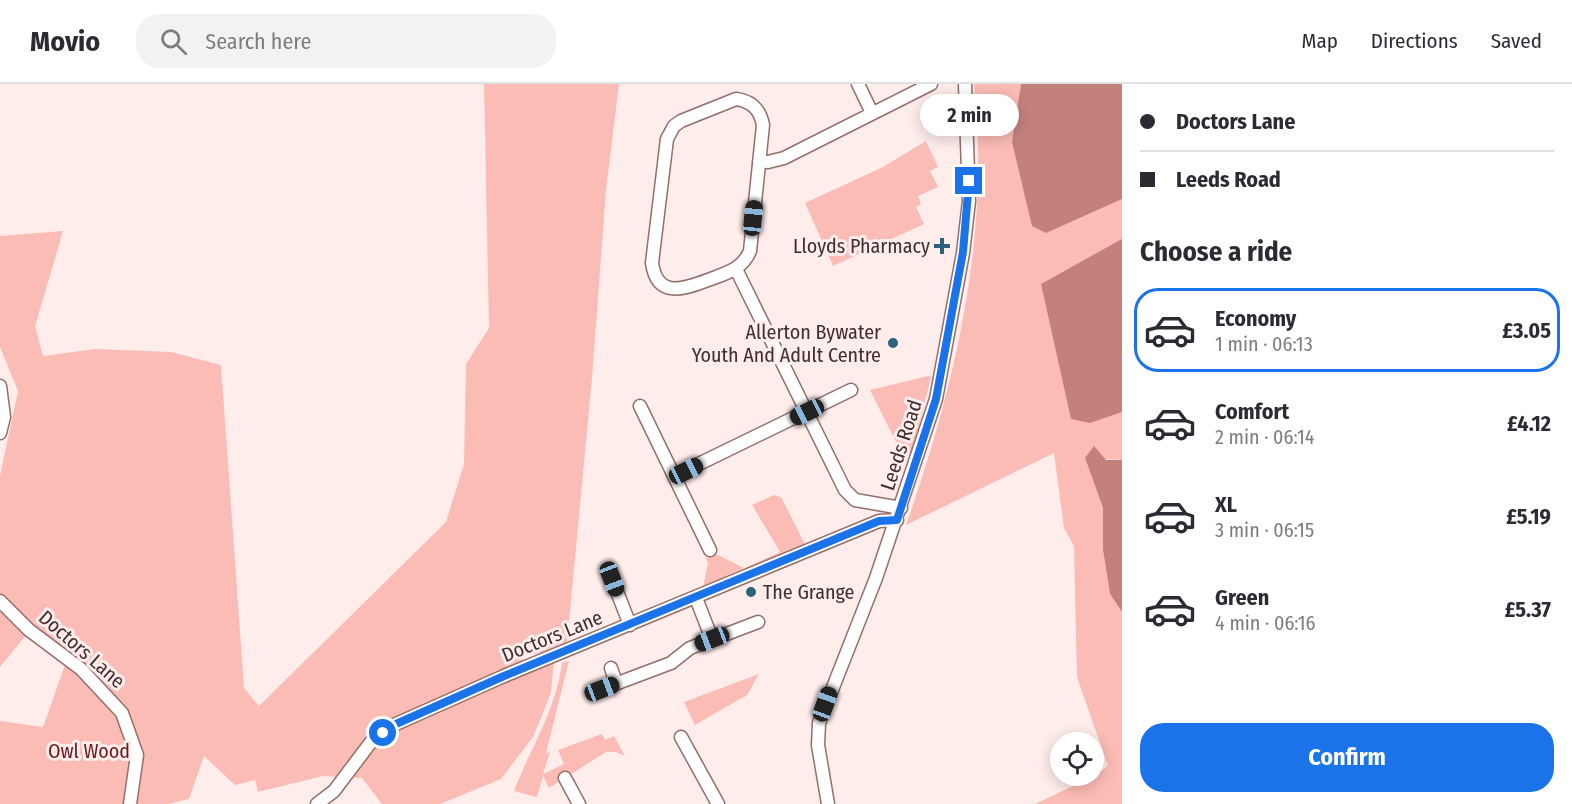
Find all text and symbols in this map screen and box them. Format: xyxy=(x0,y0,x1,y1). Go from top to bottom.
search box xyxy=(136,14,556,68)
text: Movio xyxy=(30,25,100,58)
icon: search xyxy=(157,25,190,58)
text: Search here xyxy=(205,28,311,55)
text: Map xyxy=(1301,28,1338,54)
text: Directions xyxy=(1371,28,1458,54)
text: Saved xyxy=(1491,28,1542,54)
callout: 2 min xyxy=(920,94,1018,136)
text: 2 min xyxy=(947,103,992,127)
text: Doctors Lane xyxy=(1176,108,1295,135)
text: Leeds Road xyxy=(1176,166,1281,193)
route end xyxy=(955,167,982,194)
car xyxy=(742,199,764,237)
place label: Lloyds Pharmacy xyxy=(793,234,930,258)
text: Choose a ride xyxy=(1140,236,1292,268)
marker: Lloyds Pharmacy xyxy=(935,239,949,253)
icon: car xyxy=(1143,303,1197,357)
text: Economy xyxy=(1215,305,1296,332)
text: £3.05 xyxy=(1502,317,1551,344)
place label: Allerton Bywater Youth And Adult Centre xyxy=(692,320,881,367)
text: 1 min · 06:13 xyxy=(1215,332,1313,356)
marker: Allerton Bywater Youth And Adult Centre xyxy=(886,336,900,350)
car xyxy=(787,396,827,428)
icon: car xyxy=(1143,396,1197,450)
street label: Leeds Road xyxy=(875,397,927,493)
text: Comfort xyxy=(1215,398,1289,425)
text: £4.12 xyxy=(1507,410,1551,437)
text: 2 min · 06:14 xyxy=(1215,425,1314,449)
car xyxy=(666,455,706,487)
icon: car xyxy=(1143,489,1197,543)
text: XL xyxy=(1215,491,1237,518)
text: £5.19 xyxy=(1506,503,1551,530)
text: 3 min · 06:15 xyxy=(1215,518,1314,542)
car xyxy=(597,559,627,599)
place label: The Grange xyxy=(763,580,855,604)
icon: car xyxy=(1143,582,1197,636)
text: Green xyxy=(1215,584,1269,611)
marker: The Grange xyxy=(744,585,758,599)
text: £5.37 xyxy=(1505,596,1551,623)
street label: Doctors Lane xyxy=(34,605,130,693)
street label: Doctors Lane xyxy=(498,605,606,667)
text: 4 min · 06:16 xyxy=(1215,611,1315,635)
car xyxy=(692,624,732,654)
car xyxy=(582,674,622,704)
car xyxy=(810,684,840,724)
route start xyxy=(369,719,396,746)
button: Confirm xyxy=(1140,723,1554,792)
map controls xyxy=(1050,732,1104,786)
button: locate xyxy=(1050,732,1104,786)
park label: Owl Wood xyxy=(48,739,130,763)

